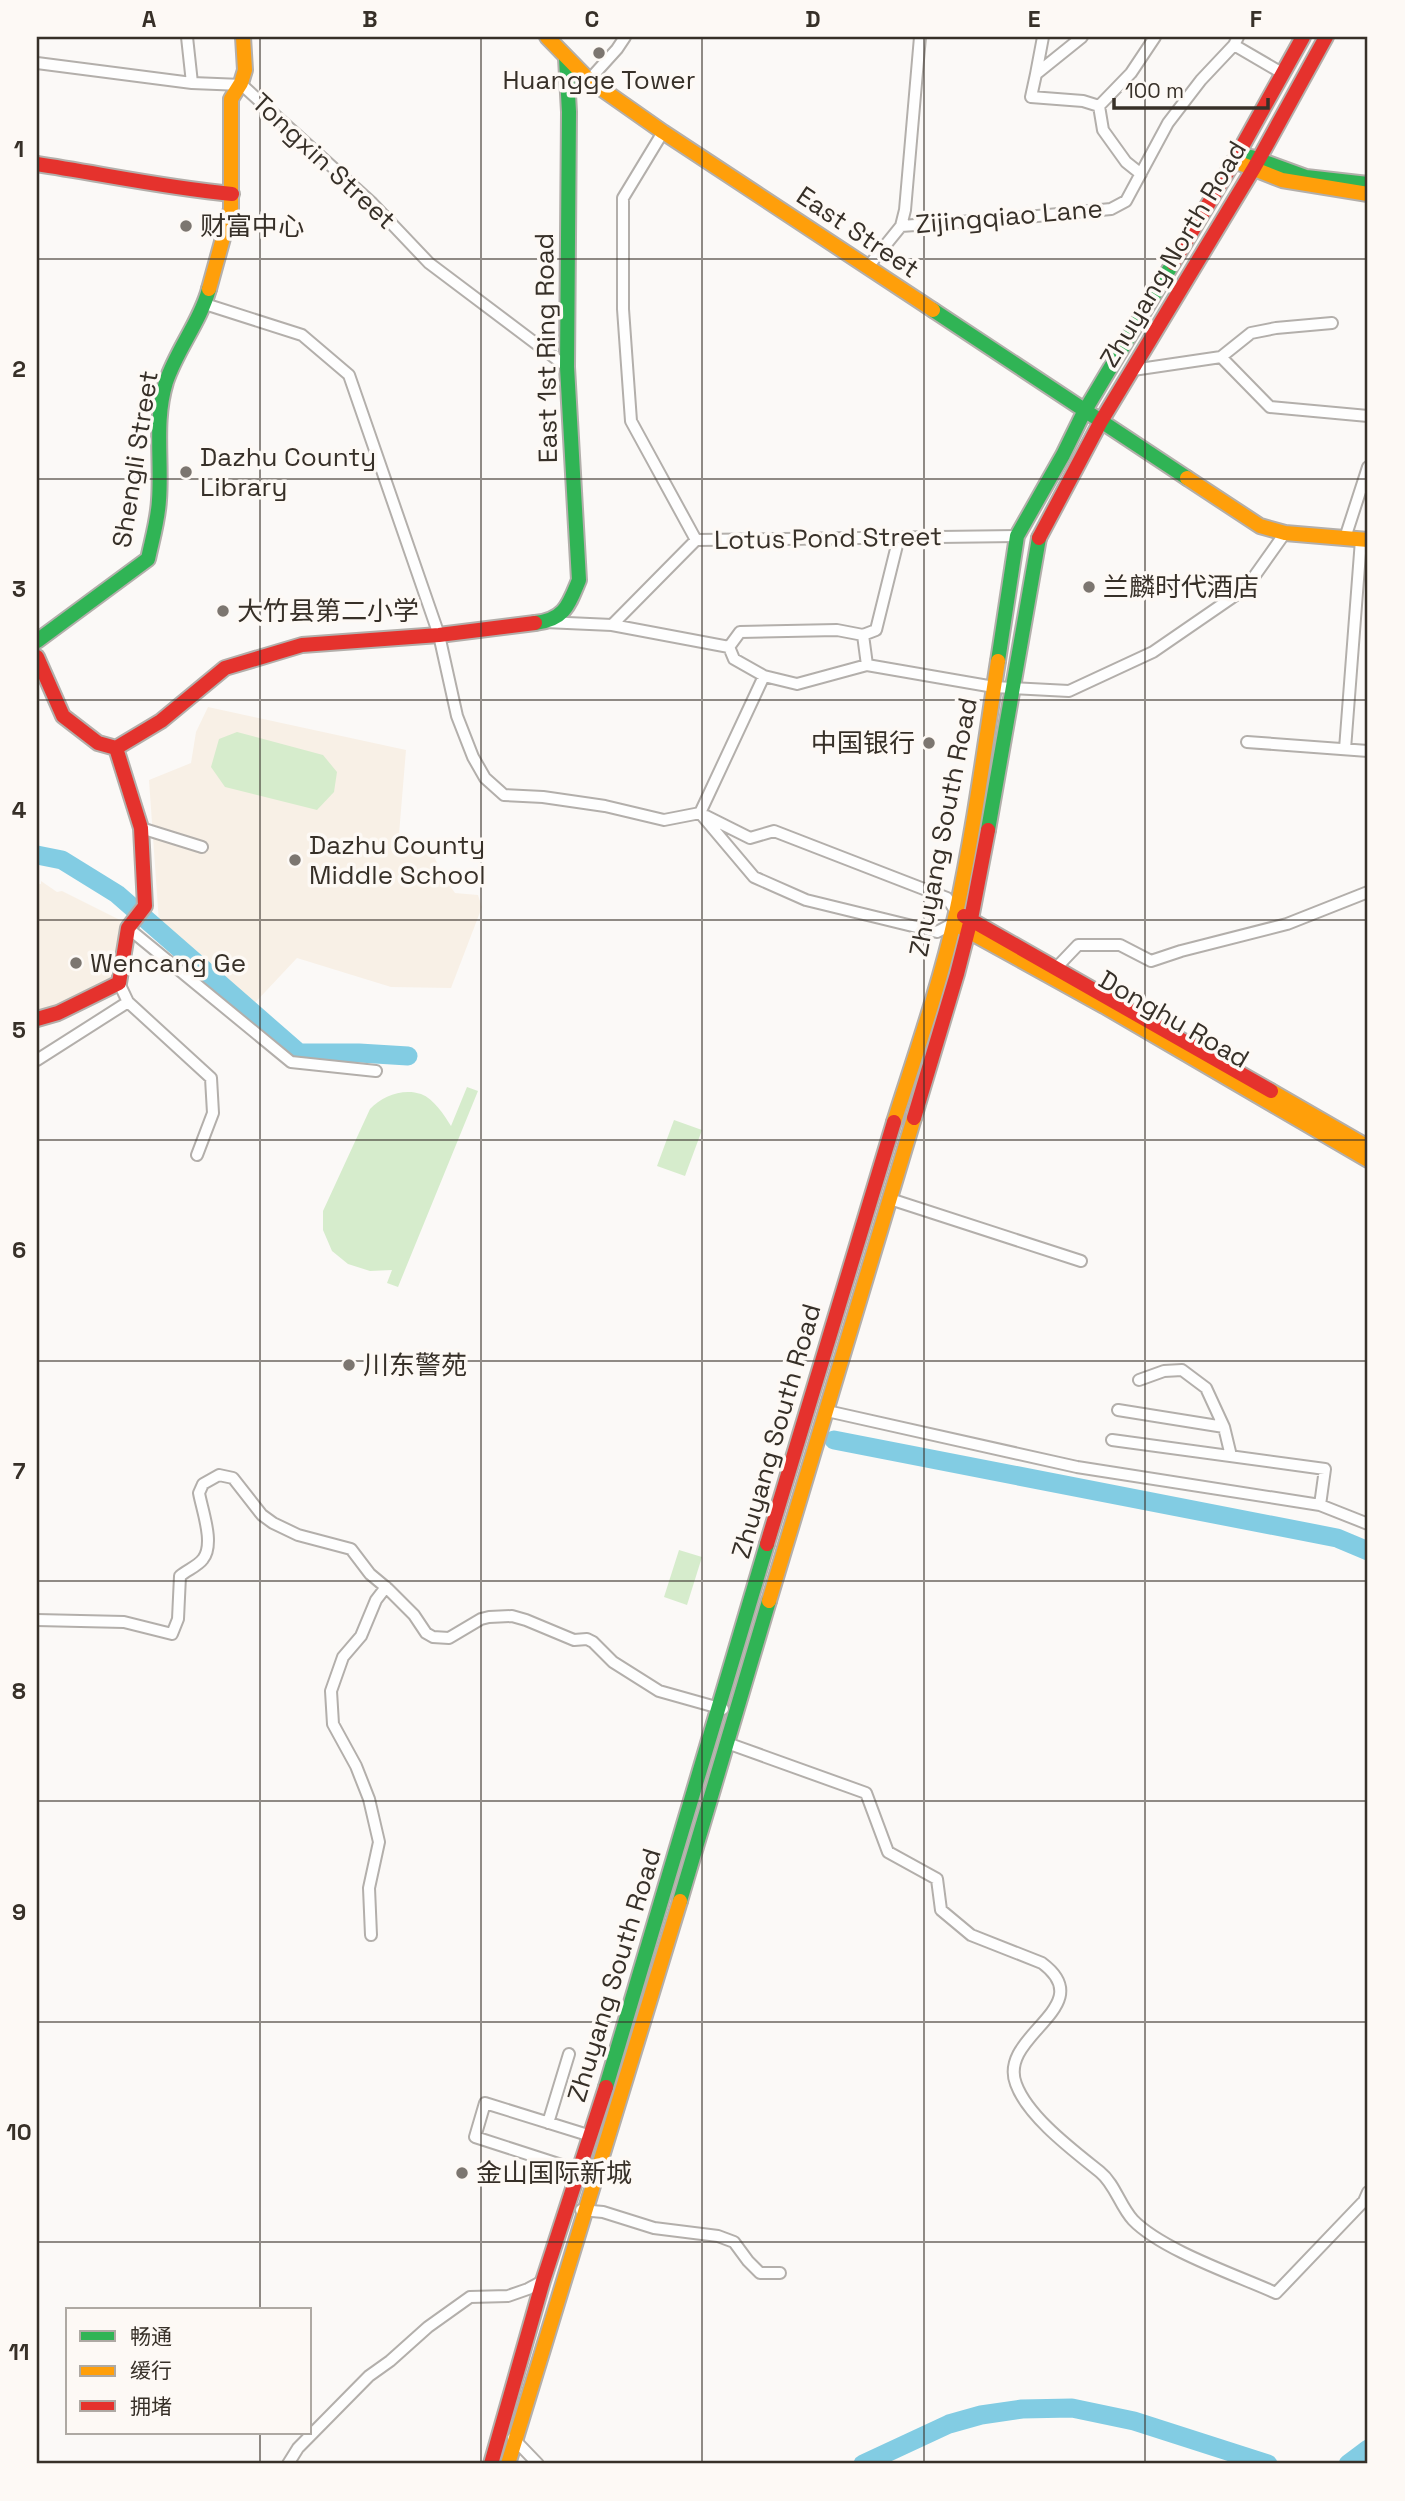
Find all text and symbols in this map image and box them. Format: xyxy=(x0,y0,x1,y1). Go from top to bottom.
text: A xyxy=(142,4,157,34)
text: B xyxy=(362,4,378,34)
text: C xyxy=(585,4,599,34)
text: D xyxy=(805,4,821,34)
text: E xyxy=(1028,4,1040,34)
text: F xyxy=(1250,4,1262,34)
marker: Huangge Tower xyxy=(591,45,607,61)
place label: Huangge Tower xyxy=(503,63,695,97)
scale bar xyxy=(1114,66,1268,110)
text: 100 m xyxy=(1125,77,1184,104)
street label: Tongxin Street xyxy=(245,85,403,237)
text: 1 xyxy=(14,134,24,164)
street label: Zhuyang North Road xyxy=(1092,135,1254,373)
street label: East Street xyxy=(790,178,926,286)
street label: Zijingqiao Lane xyxy=(914,191,1104,241)
place label: 财富中心 xyxy=(200,209,304,243)
marker: 财富中心 xyxy=(178,218,194,234)
street label: East 1st Ring Road xyxy=(527,233,565,463)
text: 2 xyxy=(12,354,26,384)
street label: Shengli Street xyxy=(104,368,166,550)
place label: Dazhu County Library xyxy=(200,440,376,504)
marker: Dazhu County Library xyxy=(178,464,194,480)
street label: Lotus Pond Street xyxy=(714,519,942,557)
place label: 兰麟时代酒店 xyxy=(1103,570,1259,604)
text: 3 xyxy=(12,574,26,604)
marker: 兰麟时代酒店 xyxy=(1081,579,1097,595)
place label: 大竹县第二小学 xyxy=(237,594,419,628)
marker: 大竹县第二小学 xyxy=(215,603,231,619)
street label: Zhuyang South Road xyxy=(901,695,985,959)
place label: 中国银行 xyxy=(811,726,915,760)
marker: 中国银行 xyxy=(921,735,937,751)
text: 4 xyxy=(12,795,27,825)
place label: Dazhu County Middle School xyxy=(309,828,486,892)
marker: Dazhu County Middle School xyxy=(287,852,303,868)
place label: Wencang Ge xyxy=(90,946,246,980)
marker: Wencang Ge xyxy=(68,955,84,971)
street label: Donghu Road xyxy=(1093,962,1255,1076)
text: 5 xyxy=(12,1015,26,1045)
text: 6 xyxy=(12,1235,26,1265)
street label: Zhuyang South Road xyxy=(723,1300,829,1562)
place label: 川东警苑 xyxy=(363,1348,467,1382)
marker: 川东警苑 xyxy=(341,1357,357,1373)
text: 7 xyxy=(13,1456,26,1486)
text: 8 xyxy=(12,1676,26,1706)
street label: Zhuyang South Road xyxy=(559,1844,669,2106)
text: 9 xyxy=(12,1897,26,1927)
text: 10 xyxy=(6,2117,32,2147)
place label: 金山国际新城 xyxy=(476,2156,632,2190)
marker: 金山国际新城 xyxy=(454,2165,470,2181)
legend xyxy=(66,2308,312,2434)
text: 畅通 xyxy=(130,2323,172,2350)
text: 11 xyxy=(9,2337,29,2367)
text: 缓行 xyxy=(130,2357,172,2384)
text: 拥堵 xyxy=(130,2393,172,2420)

